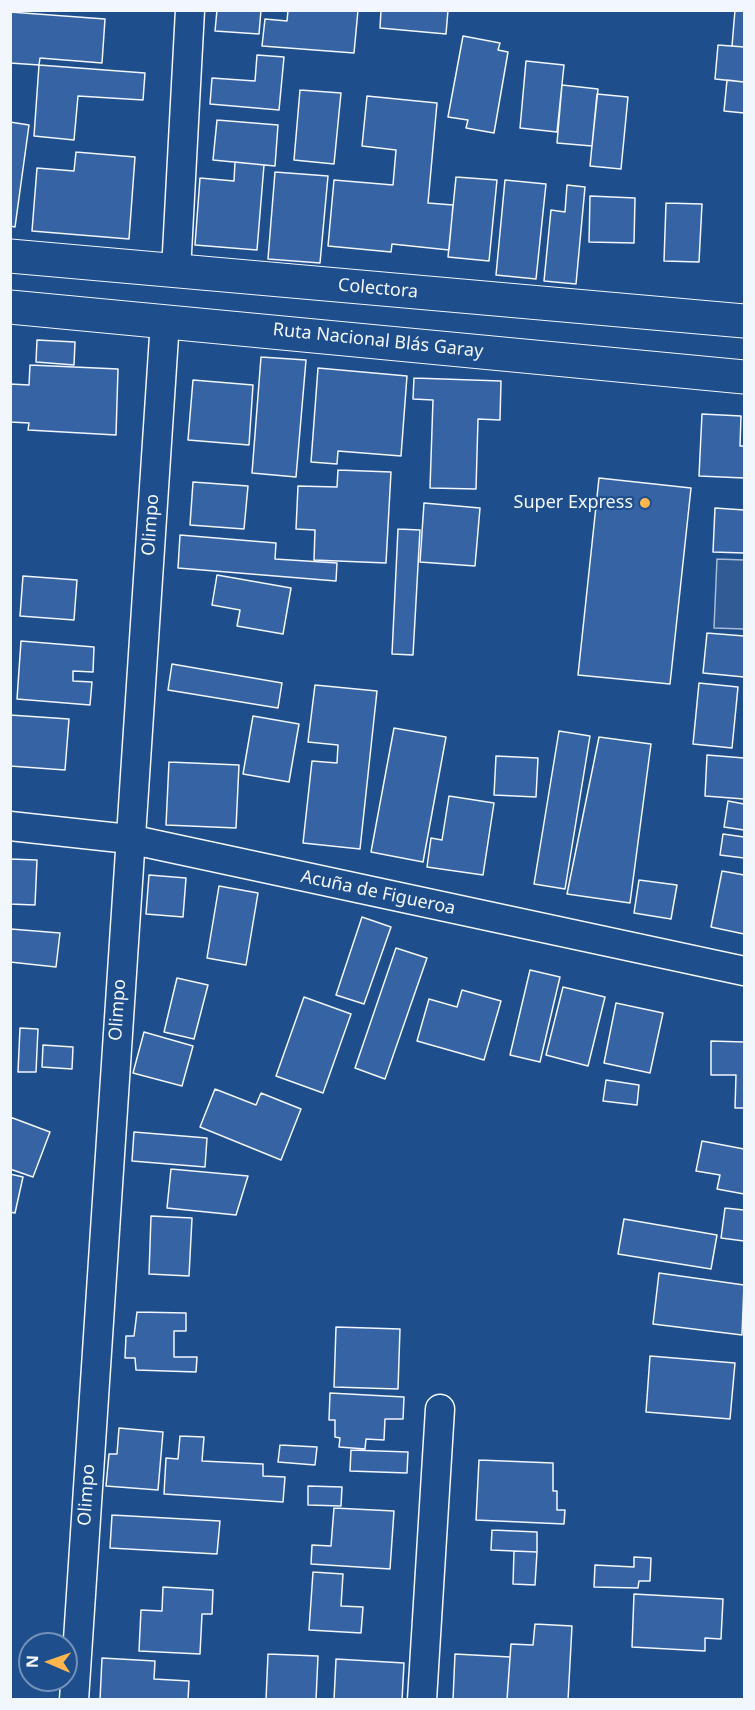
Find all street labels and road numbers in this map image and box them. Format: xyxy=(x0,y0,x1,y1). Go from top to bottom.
street label: Colectora xyxy=(337,275,419,303)
street label: Ruta Nacional Blás Garay xyxy=(272,319,484,363)
street label: Olimpo xyxy=(138,493,164,557)
street label: Acuña de Figueroa xyxy=(299,866,457,920)
street label: Olimpo xyxy=(105,978,131,1042)
street label: Olimpo xyxy=(74,1463,100,1527)

